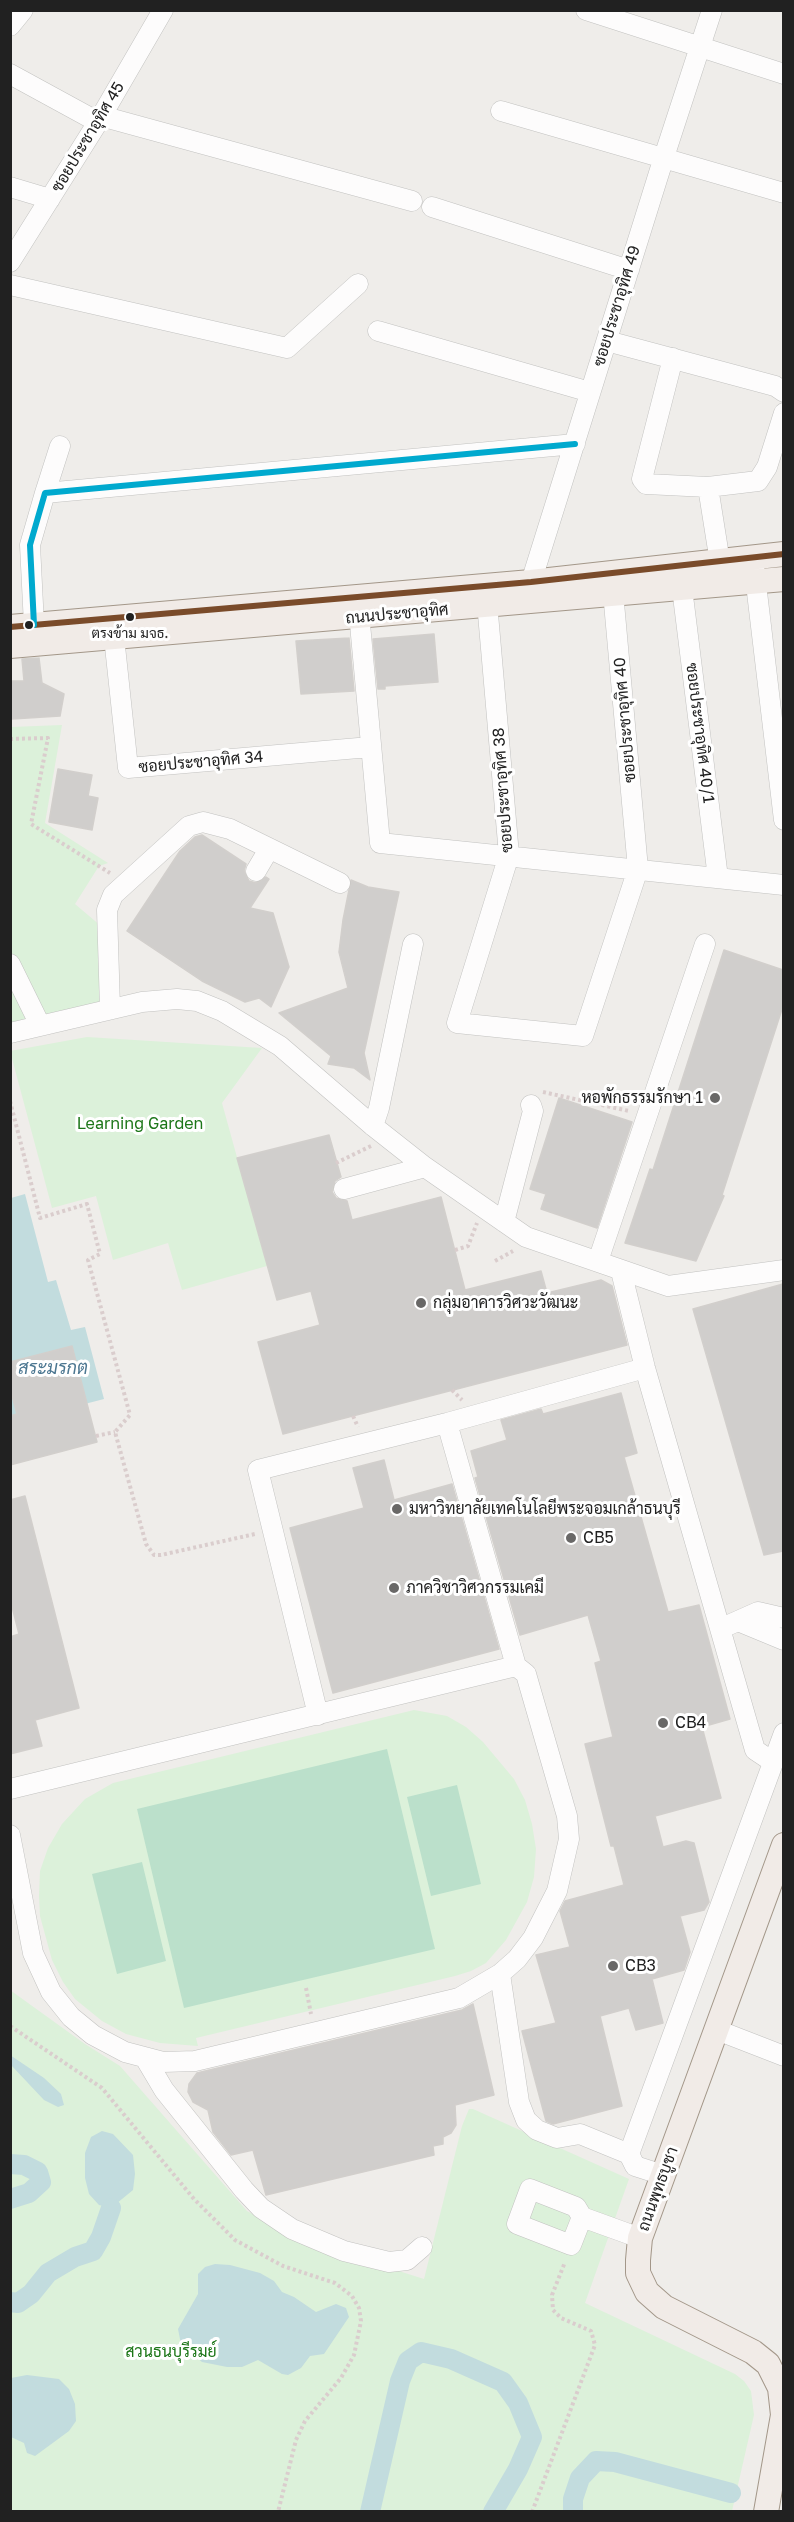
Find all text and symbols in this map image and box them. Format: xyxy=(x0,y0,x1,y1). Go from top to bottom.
street label: ซอยประชาอุทิศ 45 xyxy=(48,78,128,196)
street label: ซอยประชาอุทิศ 49 xyxy=(589,243,645,369)
street label: ถนนประชาอุทิศ xyxy=(345,600,449,628)
marker: ตรงข้าม มจธ. xyxy=(124,611,136,623)
unlabelled marker xyxy=(23,619,35,631)
place label: ตรงข้าม มจธ. xyxy=(92,626,168,642)
street label: ซอยประชาอุทิศ 40 xyxy=(610,656,640,784)
street label: ซอยประชาอุทิศ 40/1 xyxy=(682,662,718,804)
street label: ซอยประชาอุทิศ 38 xyxy=(489,727,517,853)
street label: ซอยประชาอุทิศ 34 xyxy=(138,747,264,777)
place label: หอพักธรรมรักษา 1 xyxy=(581,1088,703,1108)
marker: หอพักธรรมรักษา 1 xyxy=(708,1091,722,1105)
park label: Learning Garden xyxy=(77,1114,203,1134)
place label: กลุ่มอาคารวิศวะวัฒนะ xyxy=(433,1293,578,1313)
marker: กลุ่มอาคารวิศวะวัฒนะ xyxy=(414,1296,428,1310)
water label: สระมรกต xyxy=(18,1357,88,1379)
place label: มหาวิทยาลัยเทคโนโลยีพระจอมเกล้าธนบุรี xyxy=(409,1499,681,1519)
marker: มหาวิทยาลัยเทคโนโลยีพระจอมเกล้าธนบุรี xyxy=(390,1502,404,1516)
place label: CB5 xyxy=(583,1528,614,1548)
marker: CB5 xyxy=(564,1531,578,1545)
place label: ภาควิชาวิศวกรรมเคมี xyxy=(406,1578,544,1598)
marker: ภาควิชาวิศวกรรมเคมี xyxy=(387,1581,401,1595)
place label: CB4 xyxy=(675,1713,706,1733)
marker: CB4 xyxy=(656,1716,670,1730)
place label: CB3 xyxy=(625,1956,656,1976)
marker: CB3 xyxy=(606,1959,620,1973)
street label: ถนนพุทธบูชา xyxy=(634,2144,682,2234)
park label: สวนธนบุรีรมย์ xyxy=(125,2342,217,2362)

